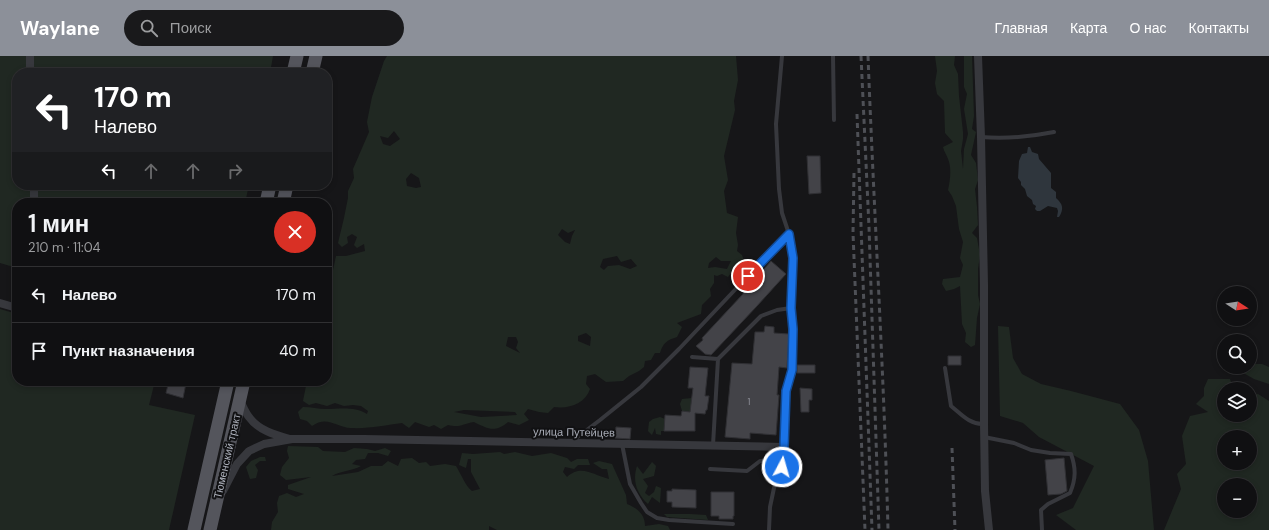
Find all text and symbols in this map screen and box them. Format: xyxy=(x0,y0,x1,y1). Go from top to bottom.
search box xyxy=(124,10,404,46)
text: Waylane xyxy=(20,16,100,41)
icon: search xyxy=(138,17,160,39)
text: Поиск xyxy=(170,18,211,38)
text: Главная xyxy=(995,19,1048,37)
text: Карта xyxy=(1070,19,1107,37)
text: О нас xyxy=(1129,19,1167,37)
text: Контакты xyxy=(1189,19,1249,37)
text: 170 m xyxy=(94,79,172,116)
icon: left xyxy=(28,84,80,136)
text: Налево xyxy=(94,115,157,139)
icon: left xyxy=(98,160,120,182)
icon: ahead xyxy=(140,160,162,182)
icon: ahead xyxy=(182,160,204,182)
icon: right xyxy=(224,160,246,182)
text: 1 мин xyxy=(28,208,89,239)
button: close xyxy=(274,211,316,253)
text: 210 m · 11:04 xyxy=(28,239,101,256)
pin xyxy=(731,259,765,293)
icon: arrive xyxy=(737,265,759,287)
icon: left xyxy=(28,284,50,306)
text: Налево xyxy=(62,285,117,305)
text: 170 m xyxy=(276,285,316,305)
north arrow xyxy=(1217,286,1257,326)
map controls xyxy=(1217,286,1257,518)
button: search xyxy=(1217,334,1257,374)
icon: arrive xyxy=(28,340,50,362)
text: Пункт назначения xyxy=(62,341,195,361)
text: 40 m xyxy=(279,341,316,361)
button: layers xyxy=(1217,382,1257,422)
house number: 1 xyxy=(748,396,751,408)
street label: Тюменский тракт xyxy=(210,412,244,500)
street label: улица Путейцев xyxy=(533,424,615,440)
button: + xyxy=(1217,430,1257,470)
position arrow xyxy=(761,446,803,488)
button: − xyxy=(1217,478,1257,518)

